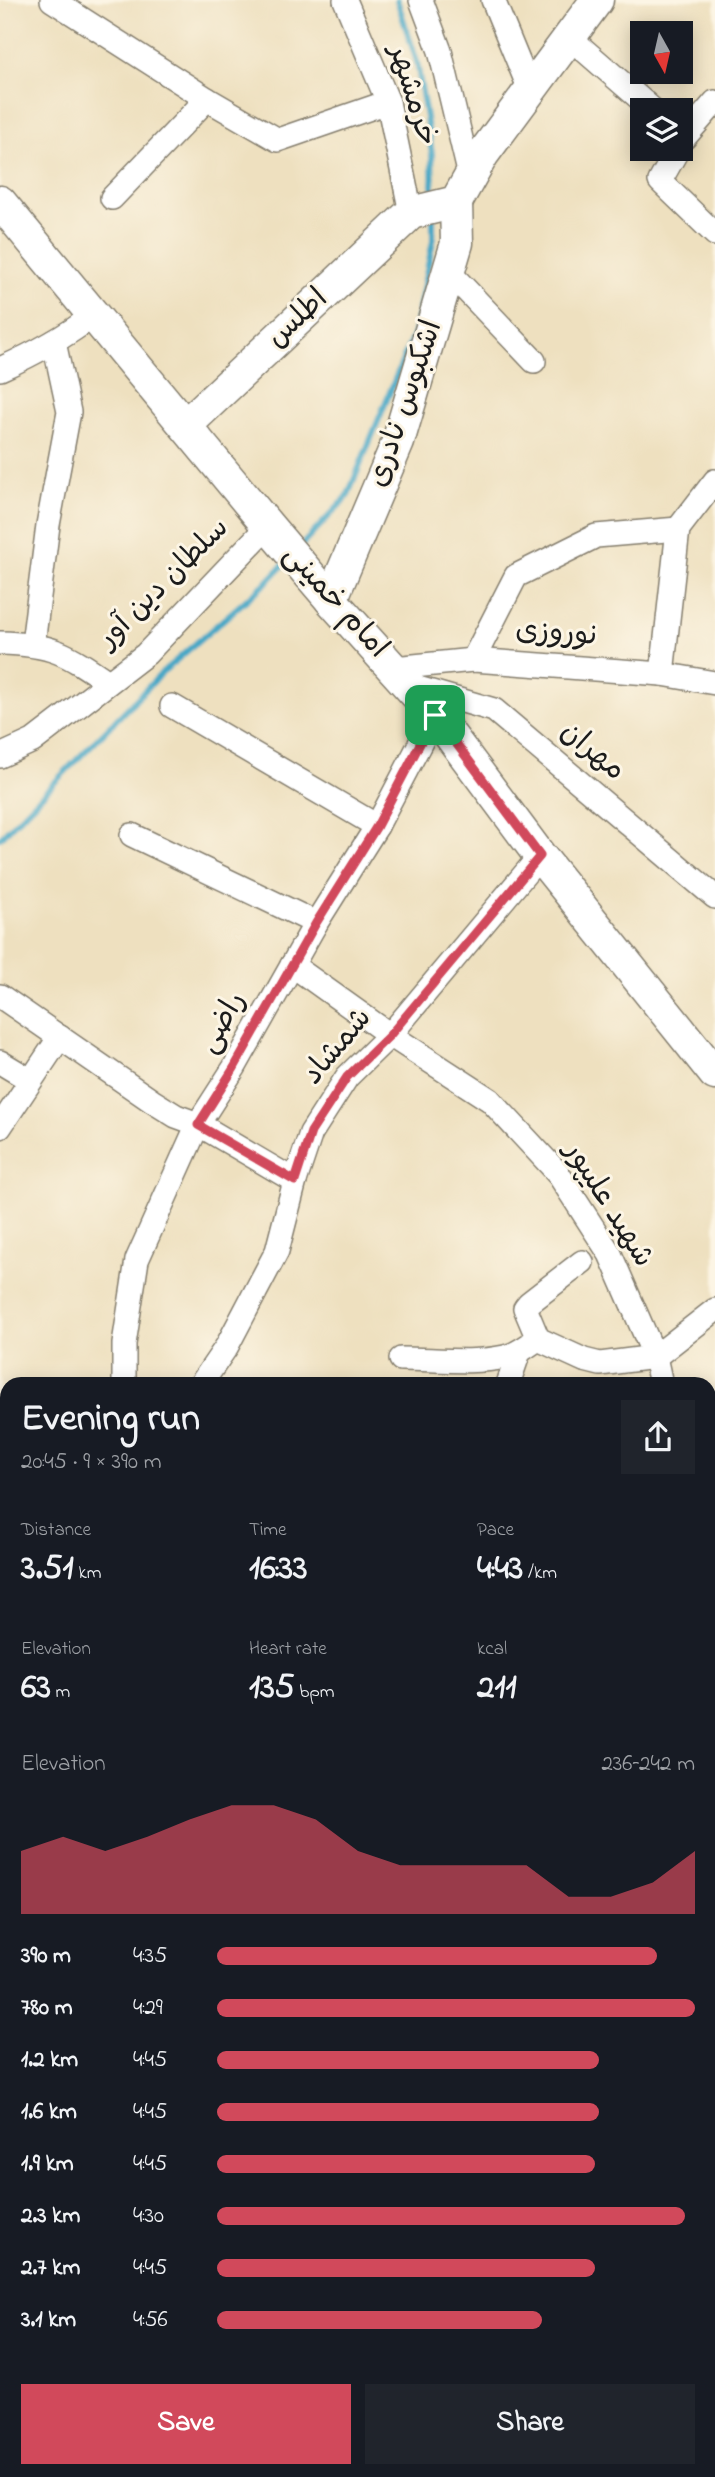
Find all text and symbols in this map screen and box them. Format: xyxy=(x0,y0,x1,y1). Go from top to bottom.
north arrow xyxy=(630,21,693,84)
map controls xyxy=(630,21,693,161)
street label: خرمشهر xyxy=(375,37,448,152)
button: layers xyxy=(630,98,693,161)
street label: اطلس xyxy=(257,279,339,359)
street label: اشکبوس نادری xyxy=(357,315,455,493)
street label: سلطان دین آور xyxy=(86,508,240,662)
street label: امام خمینی xyxy=(272,535,398,669)
street label: نوروزی xyxy=(514,609,600,659)
pin xyxy=(405,685,465,745)
icon: arrive xyxy=(416,696,454,734)
street label: مهران xyxy=(550,711,634,793)
street label: راضی xyxy=(188,984,258,1062)
street label: شمشاد xyxy=(292,999,384,1095)
street label: شهید علیپور xyxy=(550,1131,664,1277)
text: Evening run xyxy=(21,1392,200,1448)
button: share xyxy=(621,1400,695,1474)
text: 20:45 · 9 × 390 m xyxy=(21,1446,162,1479)
text: Distance xyxy=(21,1517,91,1544)
text: Time xyxy=(249,1517,287,1544)
text: Pace xyxy=(477,1517,514,1544)
text: 3.51 xyxy=(21,1544,74,1595)
text: 16:33 xyxy=(249,1544,307,1595)
text: 4:43 xyxy=(477,1544,523,1595)
text: km xyxy=(74,1560,102,1587)
text: /km xyxy=(523,1560,557,1587)
text: Elevation xyxy=(21,1636,91,1663)
text: Heart rate xyxy=(249,1636,327,1663)
text: kcal xyxy=(477,1636,507,1663)
text: 63 xyxy=(21,1663,51,1714)
text: 135 xyxy=(249,1663,295,1714)
text: 211 xyxy=(477,1663,517,1714)
text: m xyxy=(51,1679,70,1706)
text: bpm xyxy=(295,1679,334,1706)
text: Elevation xyxy=(21,1748,106,1781)
text: 236–242 m xyxy=(601,1748,695,1781)
text: 390 m xyxy=(21,1940,71,1973)
text: 4:35 xyxy=(133,1940,167,1973)
text: 780 m xyxy=(21,1992,73,2025)
text: 4:29 xyxy=(133,1992,163,2025)
text: 1.2 km xyxy=(21,2044,78,2077)
text: 4:45 xyxy=(133,2044,167,2077)
text: 1.6 km xyxy=(21,2096,77,2129)
text: 4:45 xyxy=(133,2096,167,2129)
text: 1.9 km xyxy=(21,2148,74,2181)
text: 4:45 xyxy=(133,2148,167,2181)
text: 2.3 km xyxy=(21,2200,80,2233)
text: 4:30 xyxy=(133,2200,164,2233)
text: 2.7 km xyxy=(21,2252,80,2285)
text: 4:45 xyxy=(133,2252,167,2285)
text: 3.1 km xyxy=(21,2304,76,2337)
text: 4:56 xyxy=(133,2304,168,2337)
button: Save xyxy=(21,2384,351,2464)
button: Share xyxy=(365,2384,695,2464)

